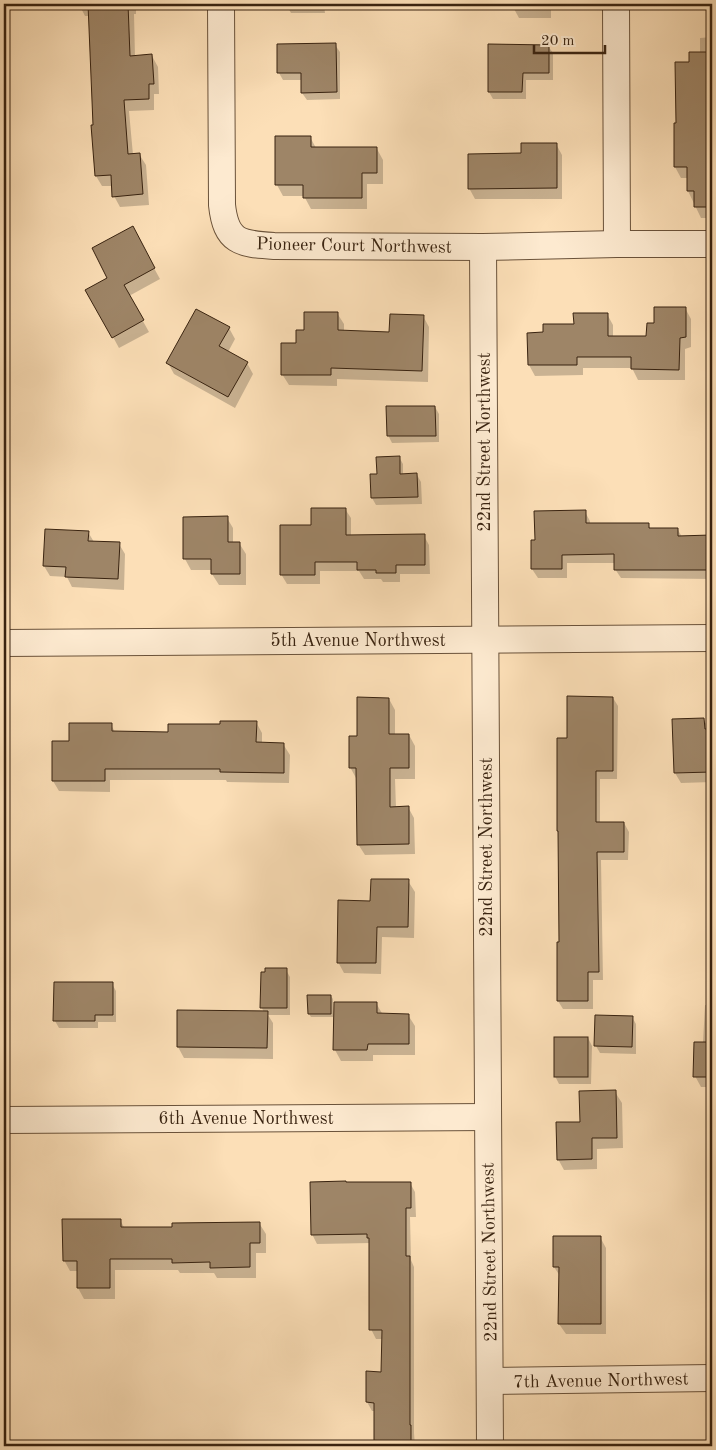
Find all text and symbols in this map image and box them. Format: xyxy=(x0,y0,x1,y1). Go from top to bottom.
scale bar xyxy=(534,22,605,54)
text: 20 m xyxy=(541,34,575,49)
street label: Pioneer Court Northwest xyxy=(256,235,452,257)
street label: 22nd Street Northwest xyxy=(476,352,494,532)
street label: 5th Avenue Northwest xyxy=(270,632,446,650)
street label: 22nd Street Northwest xyxy=(478,757,496,937)
street label: 6th Avenue Northwest xyxy=(158,1110,334,1128)
street label: 22nd Street Northwest xyxy=(479,1162,501,1342)
street label: 7th Avenue Northwest xyxy=(513,1370,689,1392)

